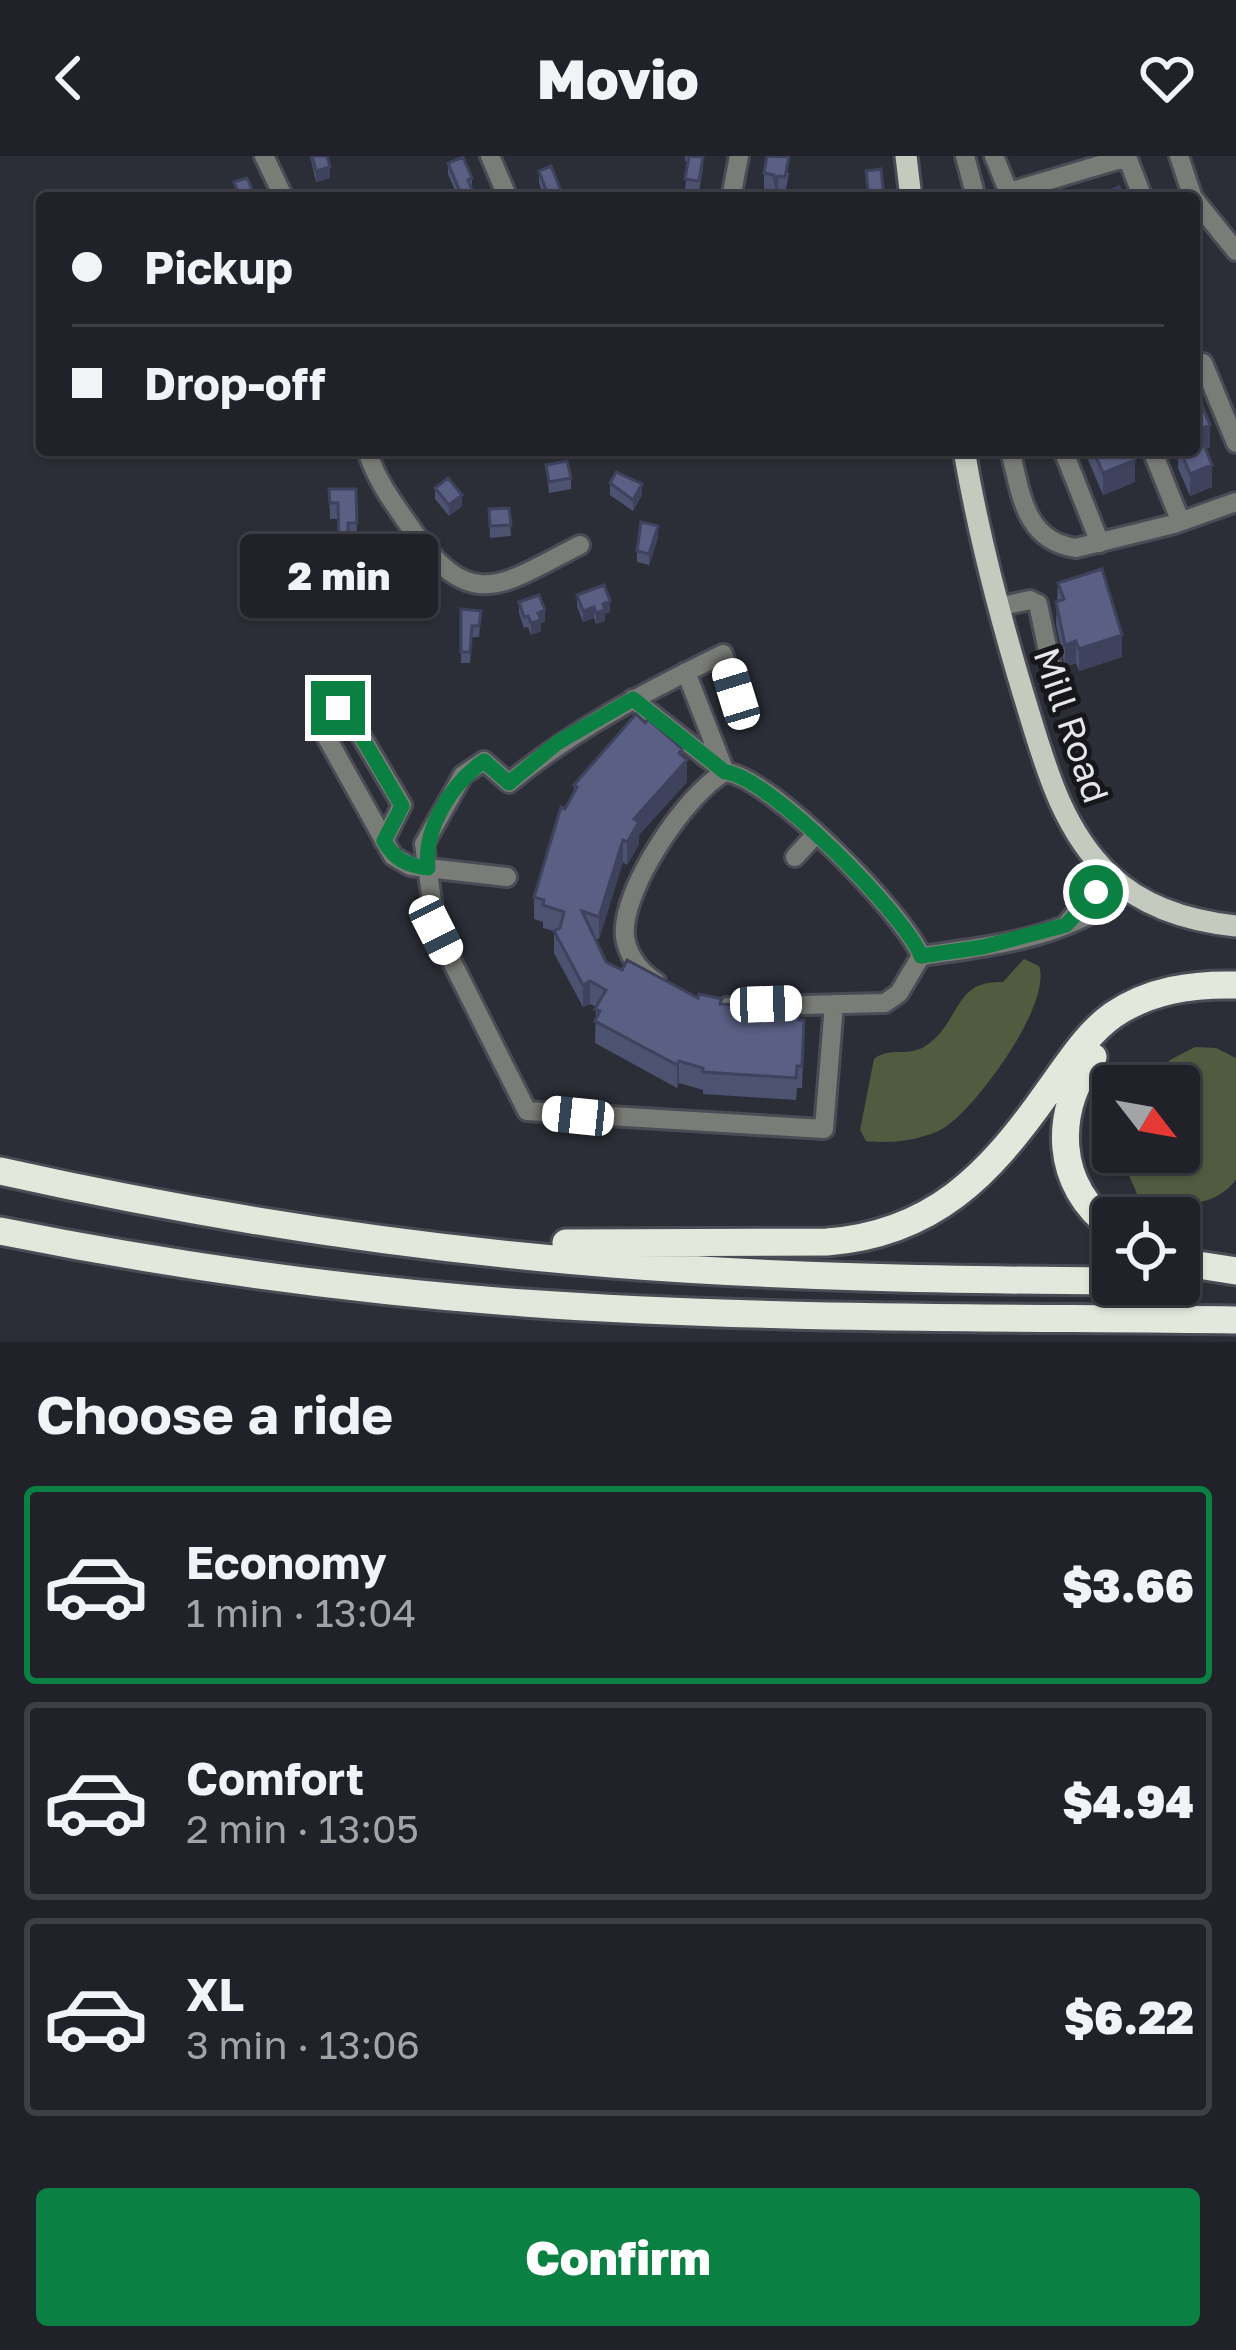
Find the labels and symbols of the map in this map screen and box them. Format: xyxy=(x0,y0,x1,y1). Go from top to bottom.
callout: 2 min xyxy=(239,534,437,618)
street label: Mill Road xyxy=(1025,642,1119,808)
car xyxy=(708,654,764,734)
route end xyxy=(311,681,365,735)
route start xyxy=(1069,865,1123,919)
car xyxy=(404,890,468,970)
car xyxy=(729,985,803,1023)
north arrow xyxy=(1092,1065,1200,1173)
car xyxy=(540,1094,616,1138)

